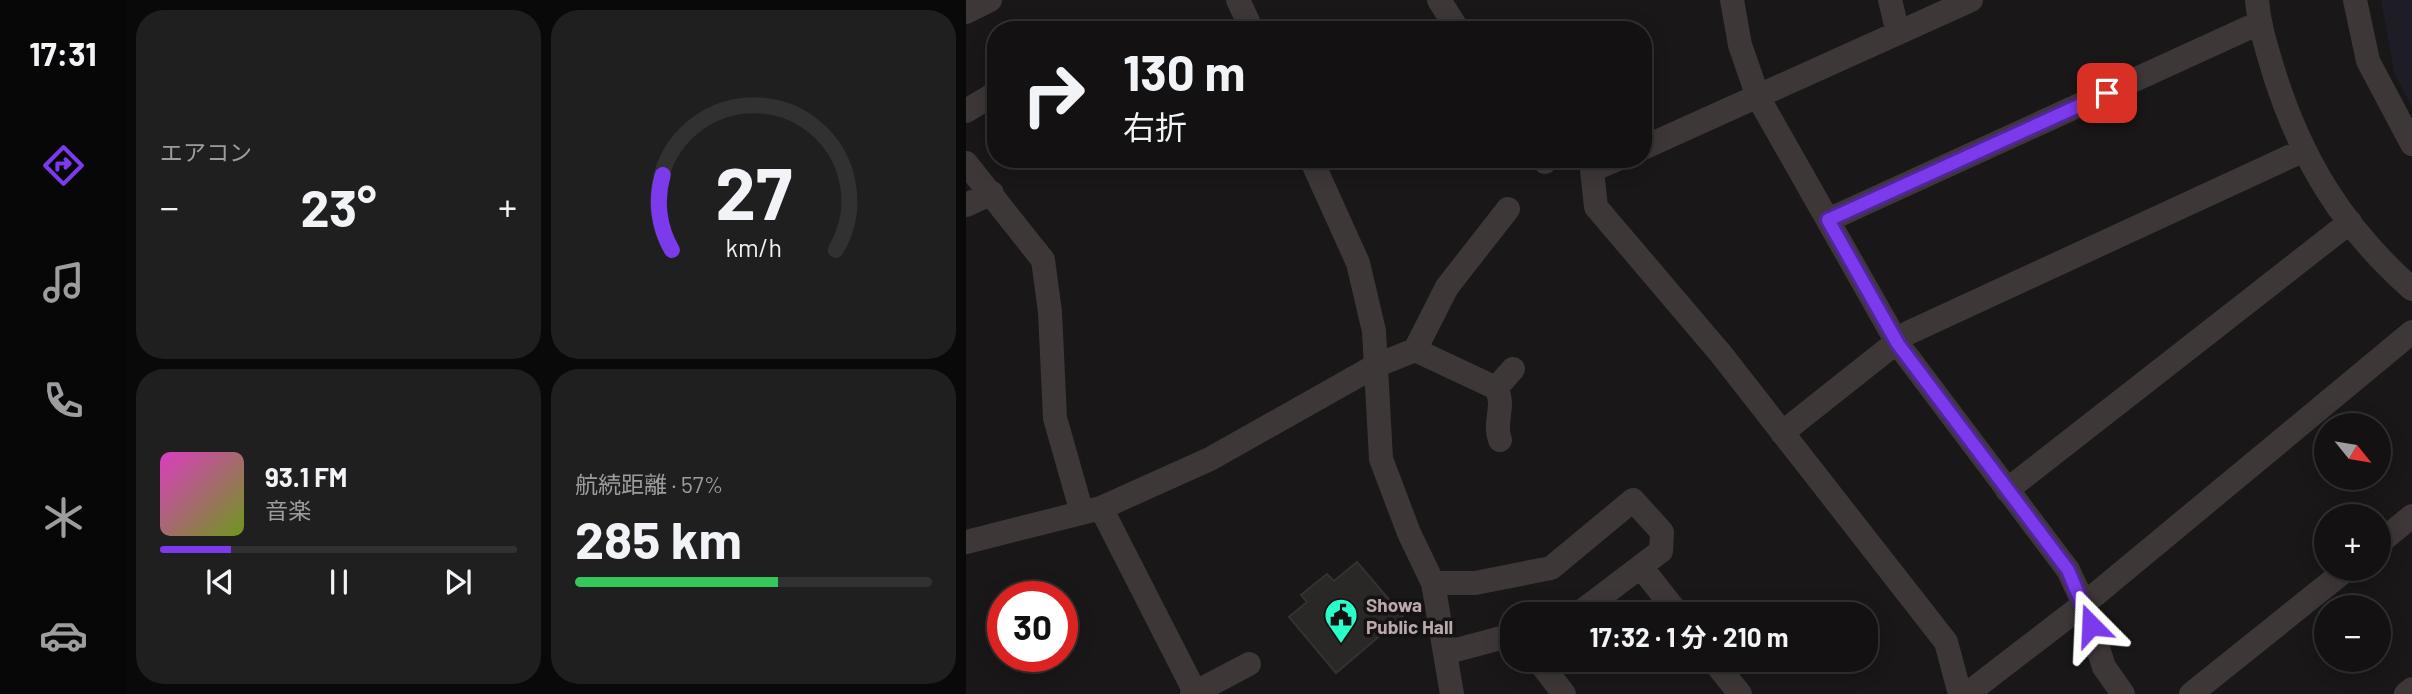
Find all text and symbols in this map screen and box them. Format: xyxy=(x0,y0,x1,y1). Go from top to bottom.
text: 17:31 xyxy=(29,34,97,72)
text: 130 m xyxy=(1123,42,1245,101)
icon: right xyxy=(1008,49,1099,140)
pin xyxy=(2077,63,2137,123)
icon: arrive xyxy=(2088,74,2126,112)
text: 右折 xyxy=(1123,107,1187,145)
text: エアコン xyxy=(160,138,252,166)
icon: directions xyxy=(39,141,88,190)
text: 27 xyxy=(715,148,792,236)
text: 23° xyxy=(300,175,377,237)
text: − xyxy=(160,183,179,229)
text: + xyxy=(498,183,517,229)
text: km/h xyxy=(725,232,782,262)
icon: music xyxy=(39,258,88,307)
icon: phone xyxy=(39,376,88,425)
north arrow xyxy=(2314,413,2390,490)
map controls xyxy=(2314,413,2391,672)
text: 93.1 FM xyxy=(265,461,347,492)
text: 航続距離 · 57% xyxy=(575,470,723,498)
icon: climate xyxy=(39,493,88,542)
text: 音楽 xyxy=(265,496,311,524)
button: + xyxy=(2314,504,2391,581)
text: 285 km xyxy=(575,507,742,569)
icon: previous xyxy=(201,563,239,601)
icon: pause xyxy=(320,563,358,601)
icon: next xyxy=(439,563,477,601)
speed limit sign: 30 xyxy=(987,581,1078,672)
position arrow xyxy=(2054,588,2128,662)
place label: Showa Public Hall xyxy=(1366,593,1453,638)
button: − xyxy=(2314,595,2391,672)
public building icon: Showa Public Hall xyxy=(1322,596,1360,645)
icon: car xyxy=(39,611,88,660)
text: 17:32 · 1 分 · 210 m xyxy=(1590,621,1788,652)

